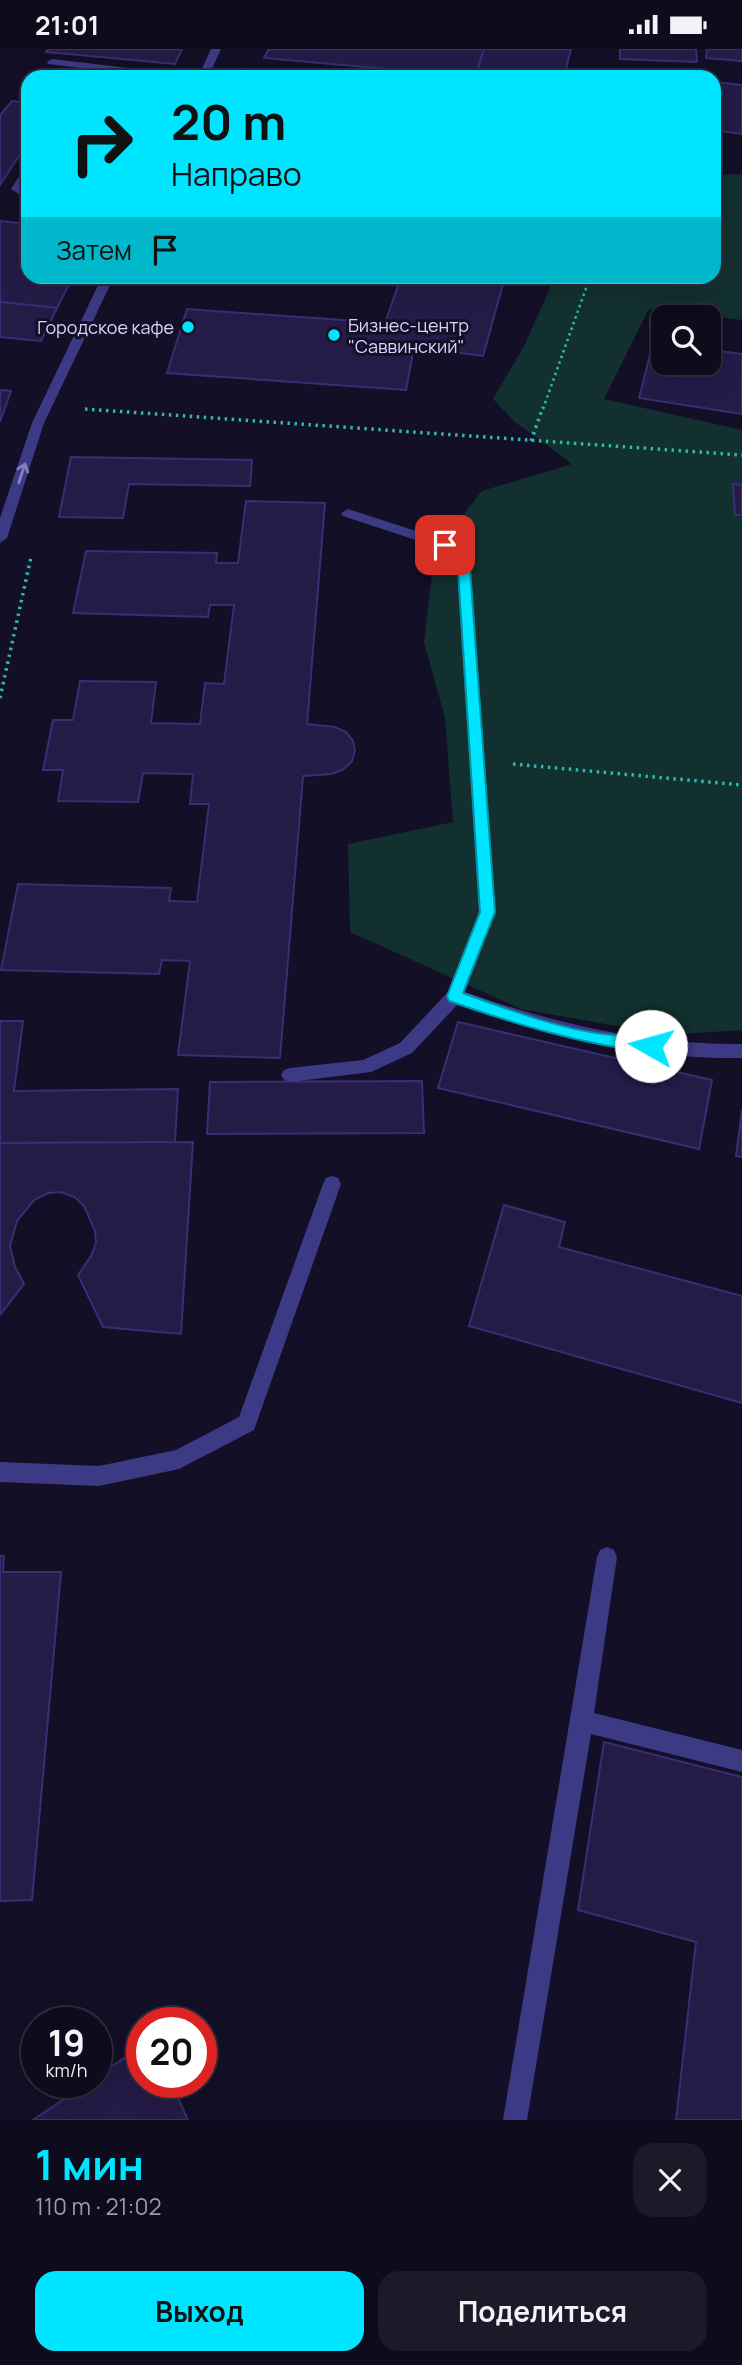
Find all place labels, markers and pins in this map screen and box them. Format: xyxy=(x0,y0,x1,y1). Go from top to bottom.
place label: Бизнес-центр "Саввинский" xyxy=(348,313,469,358)
place label: Городское кафе xyxy=(37,315,174,339)
marker: Городское кафе xyxy=(180,319,196,335)
marker: Бизнес-центр "Саввинский" xyxy=(326,327,342,343)
pin xyxy=(415,515,475,575)

